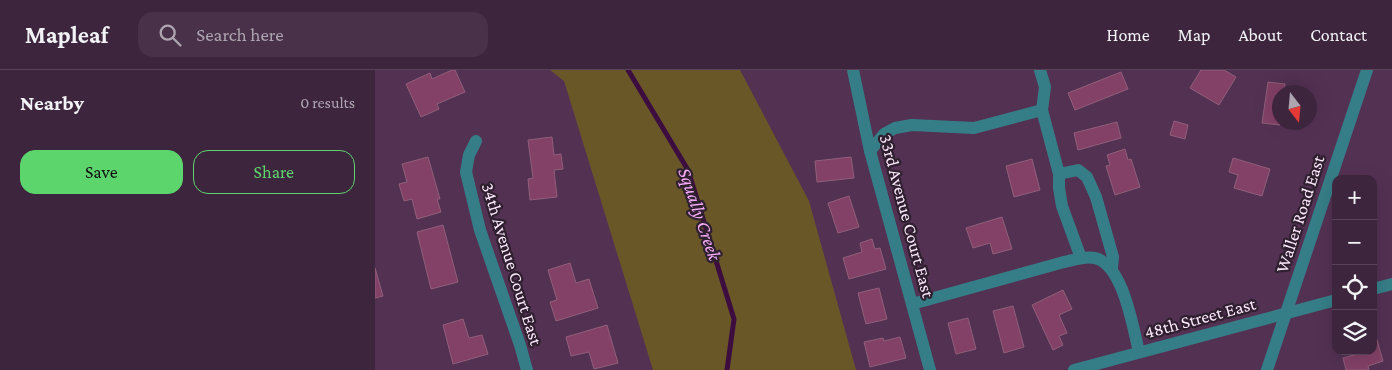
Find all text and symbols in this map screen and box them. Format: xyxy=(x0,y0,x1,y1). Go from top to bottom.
search box xyxy=(138,12,488,57)
text: Mapleaf xyxy=(25,21,108,48)
icon: search xyxy=(156,21,184,49)
text: Search here xyxy=(196,24,284,45)
text: Home xyxy=(1107,25,1150,45)
text: Map xyxy=(1178,25,1210,45)
text: About xyxy=(1238,25,1282,45)
text: Contact xyxy=(1310,25,1367,45)
north arrow xyxy=(1272,85,1317,130)
text: Nearby xyxy=(20,91,84,115)
text: 0 results xyxy=(300,94,355,111)
street label: 33rd Avenue Court East xyxy=(876,132,939,301)
button: Save xyxy=(20,150,183,194)
button: Share xyxy=(193,150,355,194)
street label: Waller Road East xyxy=(1272,152,1329,275)
water label: Squally Creek xyxy=(674,165,726,264)
map controls xyxy=(1332,175,1377,355)
button: + xyxy=(1332,175,1377,220)
street label: 34th Avenue Court East xyxy=(478,180,547,349)
button: − xyxy=(1332,220,1377,265)
button: locate xyxy=(1332,265,1377,310)
street label: 48th Street East xyxy=(1142,293,1259,342)
button: layers xyxy=(1332,310,1377,355)

